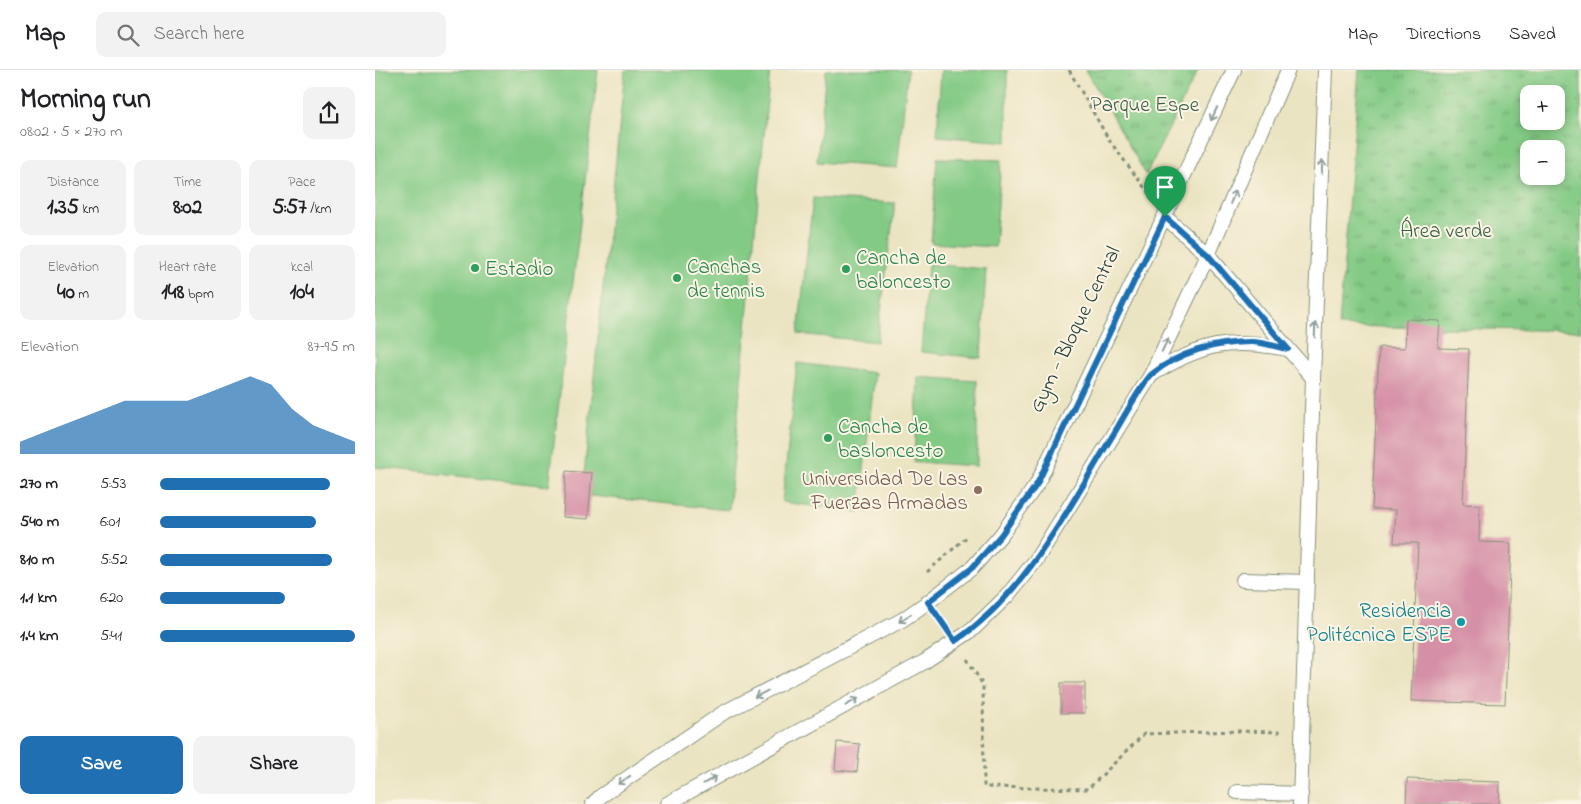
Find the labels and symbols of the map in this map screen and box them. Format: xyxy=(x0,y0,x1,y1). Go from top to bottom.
park label: Parque Espe xyxy=(1091,91,1200,121)
one-way arrow xyxy=(1208,106,1218,121)
one-way arrow xyxy=(1317,159,1326,175)
pin xyxy=(1144,166,1186,217)
one-way arrow xyxy=(1228,190,1238,205)
park label: Área verde xyxy=(1400,216,1492,247)
street label: Gym - Bloque Central xyxy=(1022,242,1131,419)
place label: Cancha de baloncesto xyxy=(856,244,951,298)
place label: Canchas de tennis xyxy=(687,253,765,307)
place label: Estadio xyxy=(485,255,553,285)
marker: Estadio xyxy=(469,262,481,274)
marker: Cancha de baloncesto xyxy=(840,263,852,275)
marker: Canchas de tennis xyxy=(671,272,683,284)
one-way arrow xyxy=(1310,322,1320,338)
one-way arrow xyxy=(1161,338,1170,353)
place label: Cancha de basloncesto xyxy=(838,413,943,467)
marker: Cancha de basloncesto xyxy=(822,432,834,444)
place label: Universidad De Las Fuerzas Armadas xyxy=(801,465,968,519)
marker: Universidad De Las Fuerzas Armadas xyxy=(972,484,984,496)
place label: Residencia Politécnica ESPE xyxy=(1307,597,1451,651)
one-way arrow xyxy=(898,613,912,623)
marker: Residencia Politécnica ESPE xyxy=(1455,616,1467,628)
one-way arrow xyxy=(754,690,769,699)
one-way arrow xyxy=(844,697,859,706)
one-way arrow xyxy=(617,775,631,785)
one-way arrow xyxy=(702,775,717,785)

